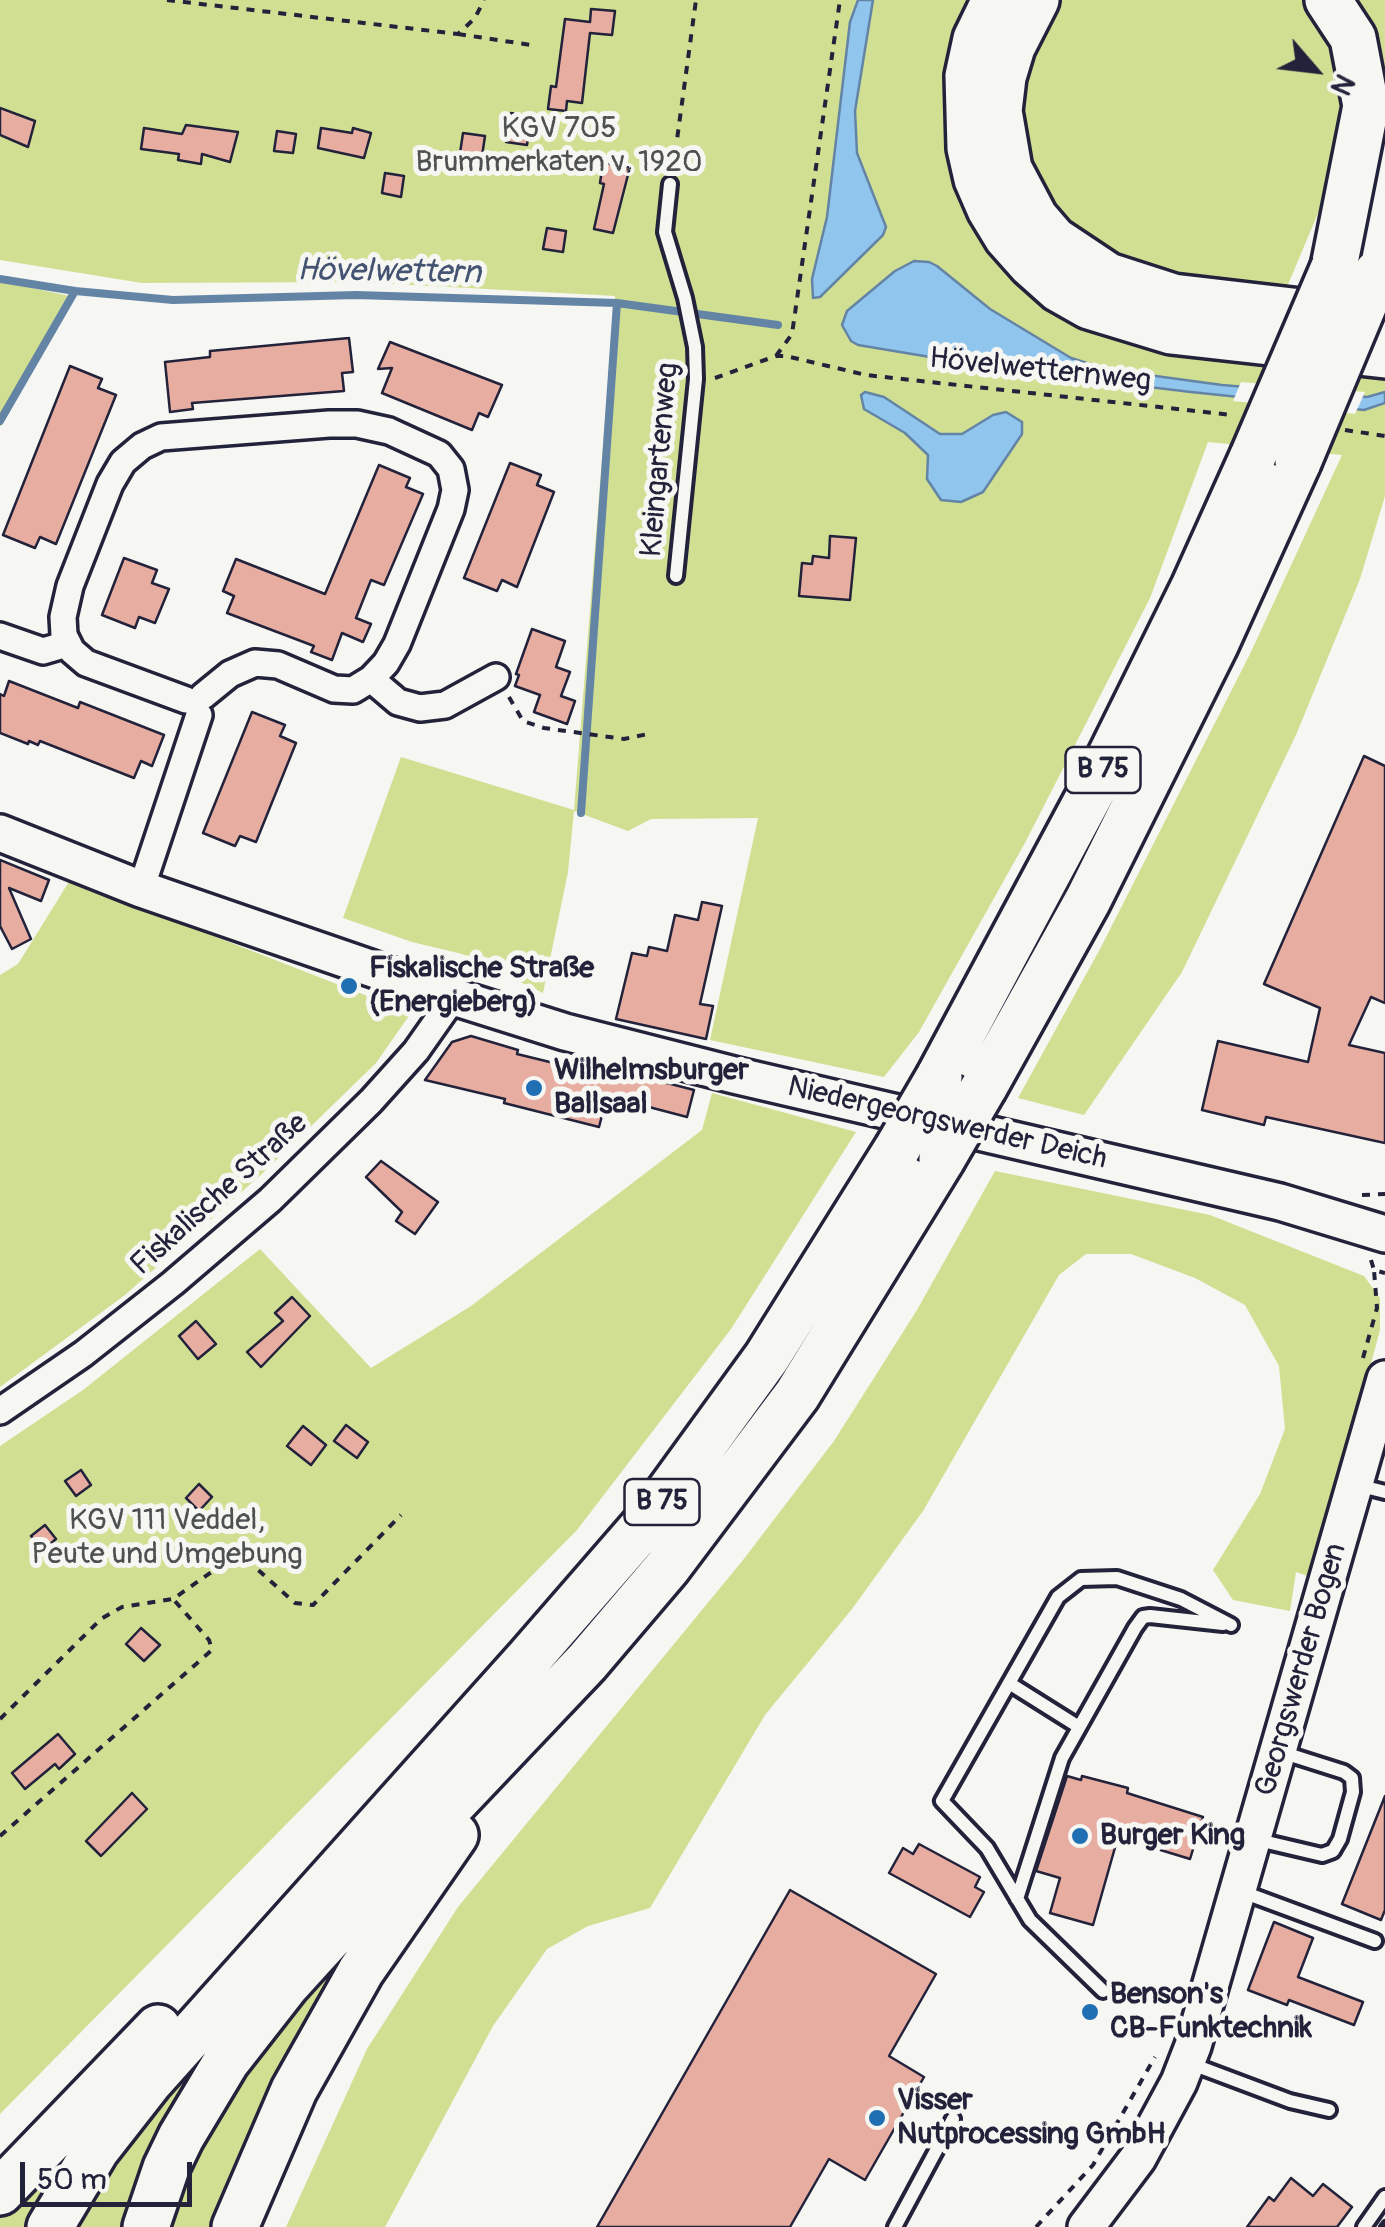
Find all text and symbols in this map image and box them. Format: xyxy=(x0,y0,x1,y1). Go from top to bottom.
north arrow xyxy=(1265,20,1365,120)
text: N xyxy=(1322,68,1362,101)
park label: KGV 705 Brummerkaten v. 1920 xyxy=(415,111,703,182)
water label: Hövelwettern xyxy=(297,252,481,294)
street label: Hövelwetternweg xyxy=(927,341,1153,401)
street label: Kleingartenweg xyxy=(635,361,687,559)
road number: B 75 xyxy=(1066,747,1140,793)
place label: Fiskalische Straße (Energieberg) xyxy=(369,951,594,1022)
marker: Fiskalische Straße (Energieberg) xyxy=(338,975,360,997)
place label: Wilhelmsburger Ballsaal xyxy=(554,1053,749,1124)
street label: Niedergeorgswerder Deich xyxy=(784,1070,1110,1178)
marker: Wilhelmsburger Ballsaal xyxy=(523,1077,545,1099)
street label: Fiskalische Straße xyxy=(124,1106,316,1284)
road number: B 75 xyxy=(624,1479,700,1525)
park label: KGV 111 Veddel, Peute und Umgebung xyxy=(31,1503,303,1574)
street label: Georgswerder Bogen xyxy=(1249,1539,1355,1801)
place label: Burger King xyxy=(1100,1818,1245,1854)
marker: Burger King xyxy=(1069,1825,1091,1847)
place label: Benson's CB-Funktechnik xyxy=(1110,1977,1312,2048)
marker: Benson's CB-Funktechnik xyxy=(1079,2001,1101,2023)
place label: Visser Nutprocessing GmbH xyxy=(897,2083,1166,2154)
marker: Visser Nutprocessing GmbH xyxy=(866,2107,888,2129)
scale bar xyxy=(25,2142,198,2204)
text: 50 m xyxy=(37,2161,107,2198)

